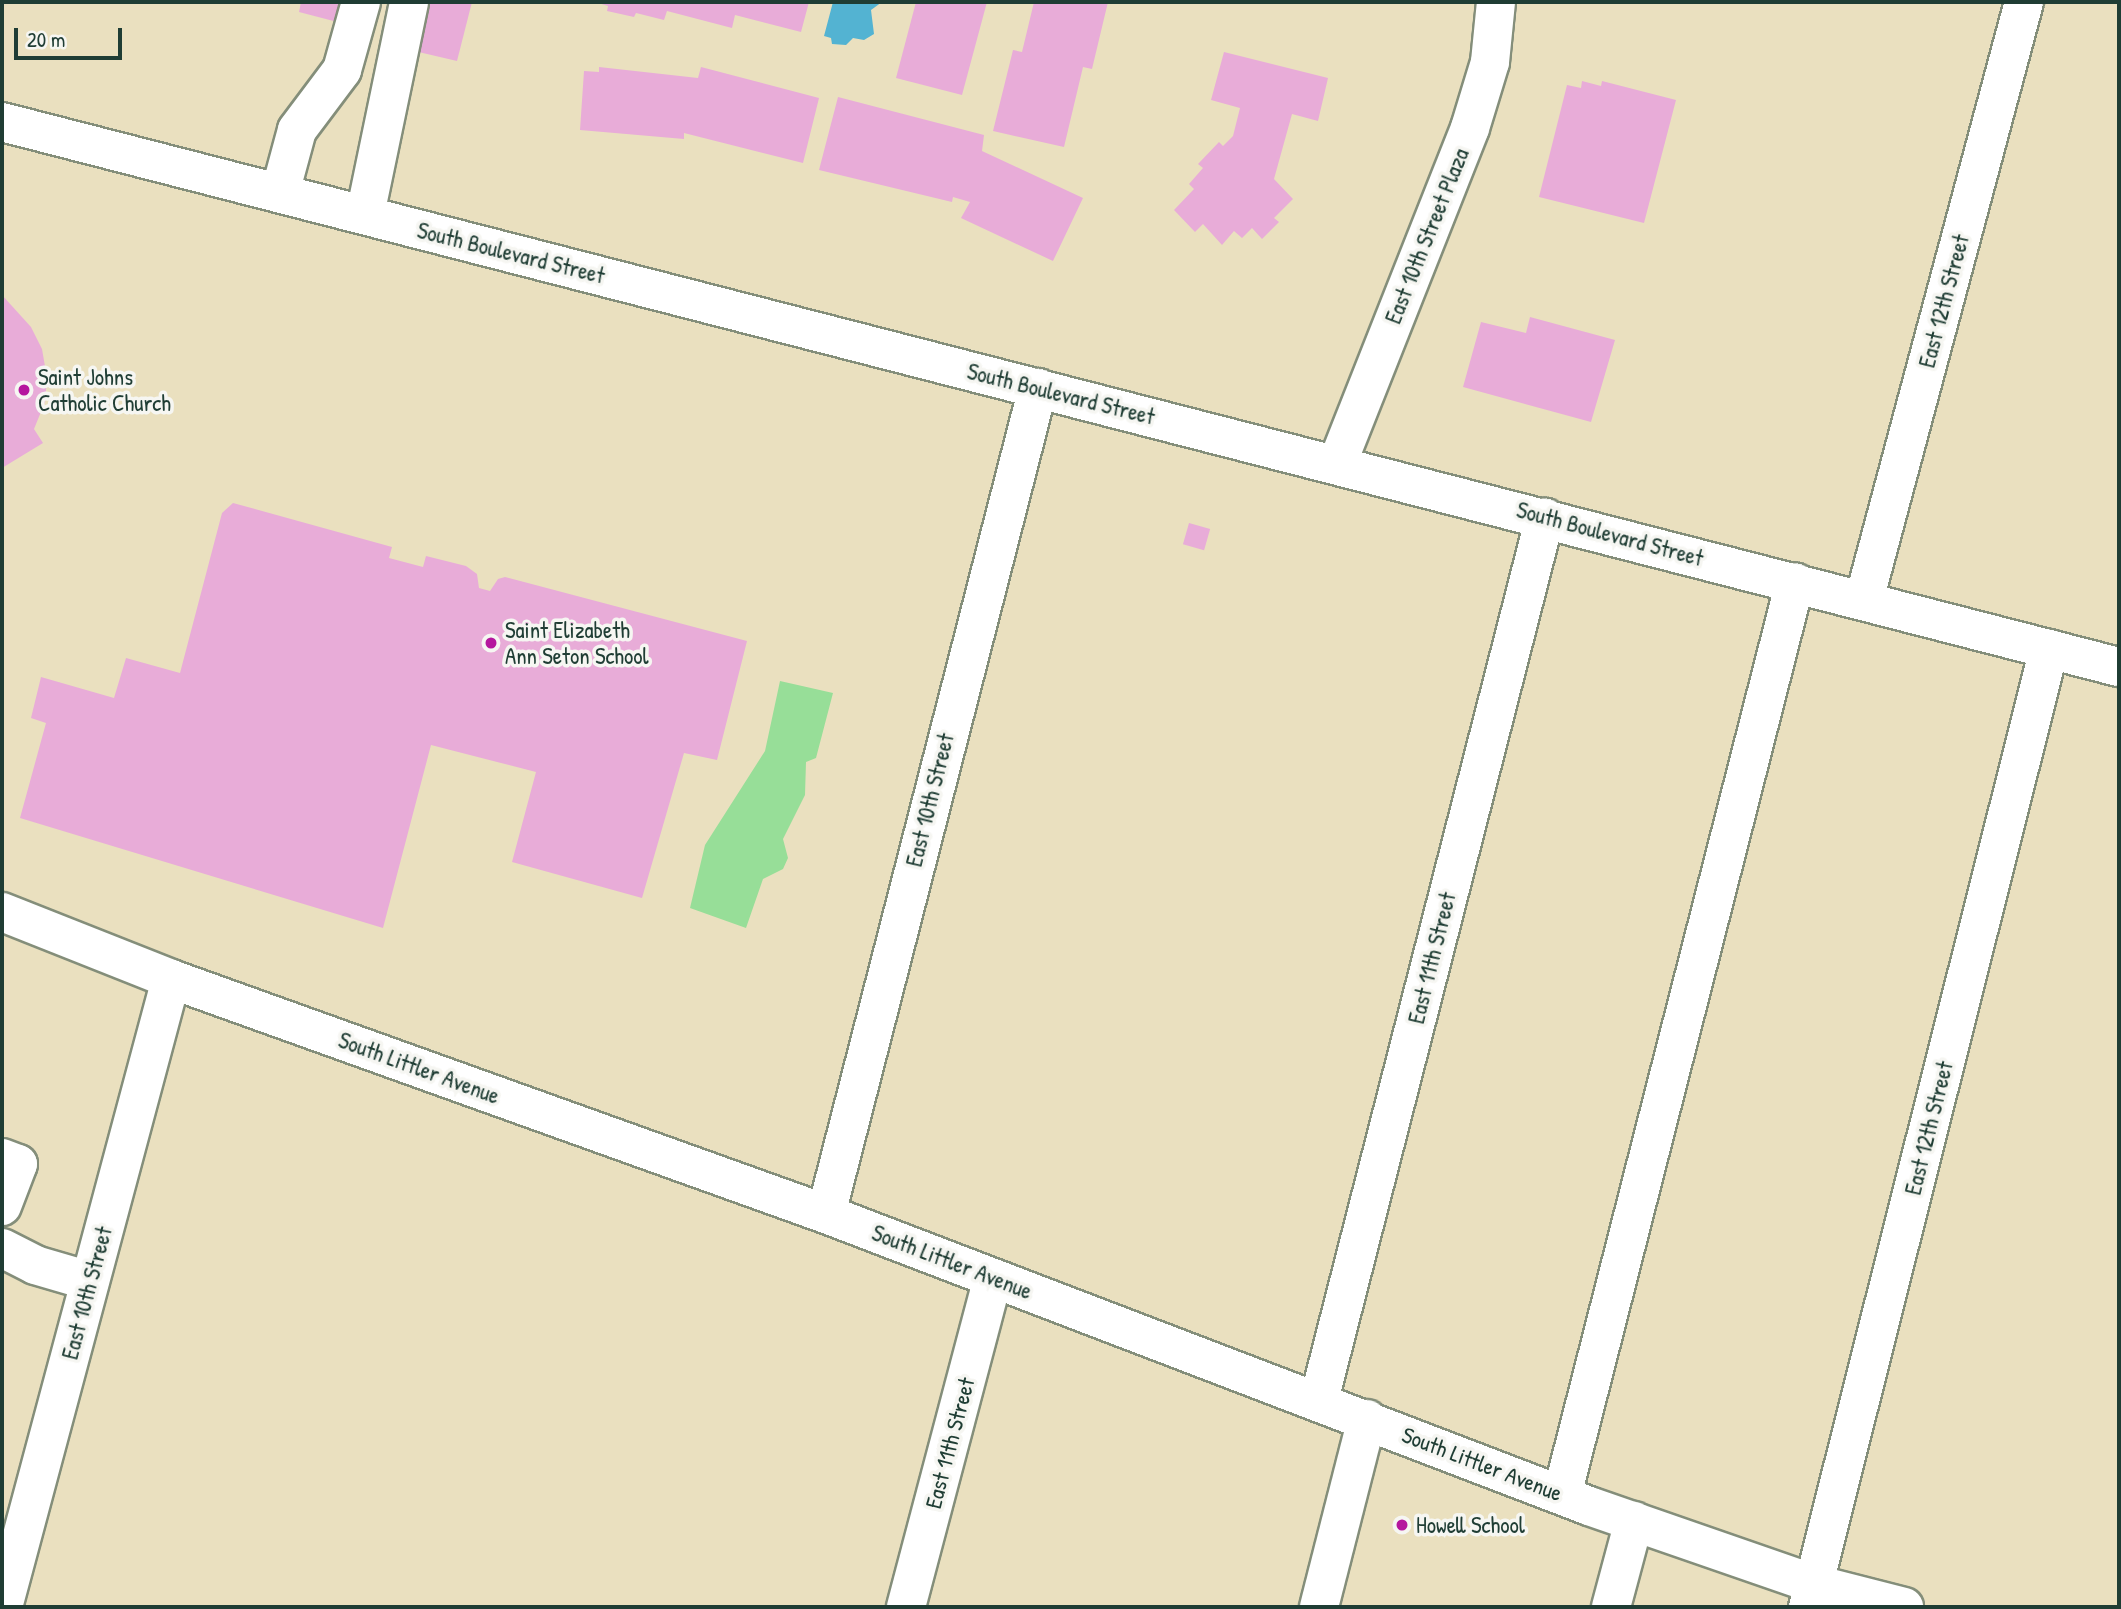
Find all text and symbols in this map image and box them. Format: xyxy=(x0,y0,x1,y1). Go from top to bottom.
scale bar xyxy=(18,14,126,58)
text: 20 m xyxy=(27,25,65,54)
street label: East 10th Street Plaza xyxy=(1379,144,1475,328)
street label: South Boulevard Street xyxy=(414,216,608,290)
street label: East 12th Street xyxy=(1913,231,1975,371)
street label: South Boulevard Street xyxy=(964,357,1158,431)
place label: Saint Johns Catholic Church xyxy=(38,363,171,417)
marker: Saint Johns Catholic Church xyxy=(16,382,32,398)
street label: South Boulevard Street xyxy=(1514,496,1706,572)
place label: Saint Elizabeth Ann Seton School xyxy=(505,616,649,670)
marker: Saint Elizabeth Ann Seton School xyxy=(483,635,499,651)
street label: East 10th Street xyxy=(900,731,960,869)
street label: East 11th Street xyxy=(1402,889,1462,1027)
street label: South Littler Avenue xyxy=(335,1026,503,1110)
street label: East 12th Street xyxy=(1899,1058,1959,1198)
street label: South Littler Avenue xyxy=(868,1219,1036,1305)
street label: East 10th Street xyxy=(56,1224,118,1362)
street label: East 11th Street xyxy=(919,1375,981,1511)
street label: South Littler Avenue xyxy=(1398,1421,1566,1507)
place label: Howell School xyxy=(1416,1511,1525,1539)
marker: Howell School xyxy=(1394,1517,1410,1533)

